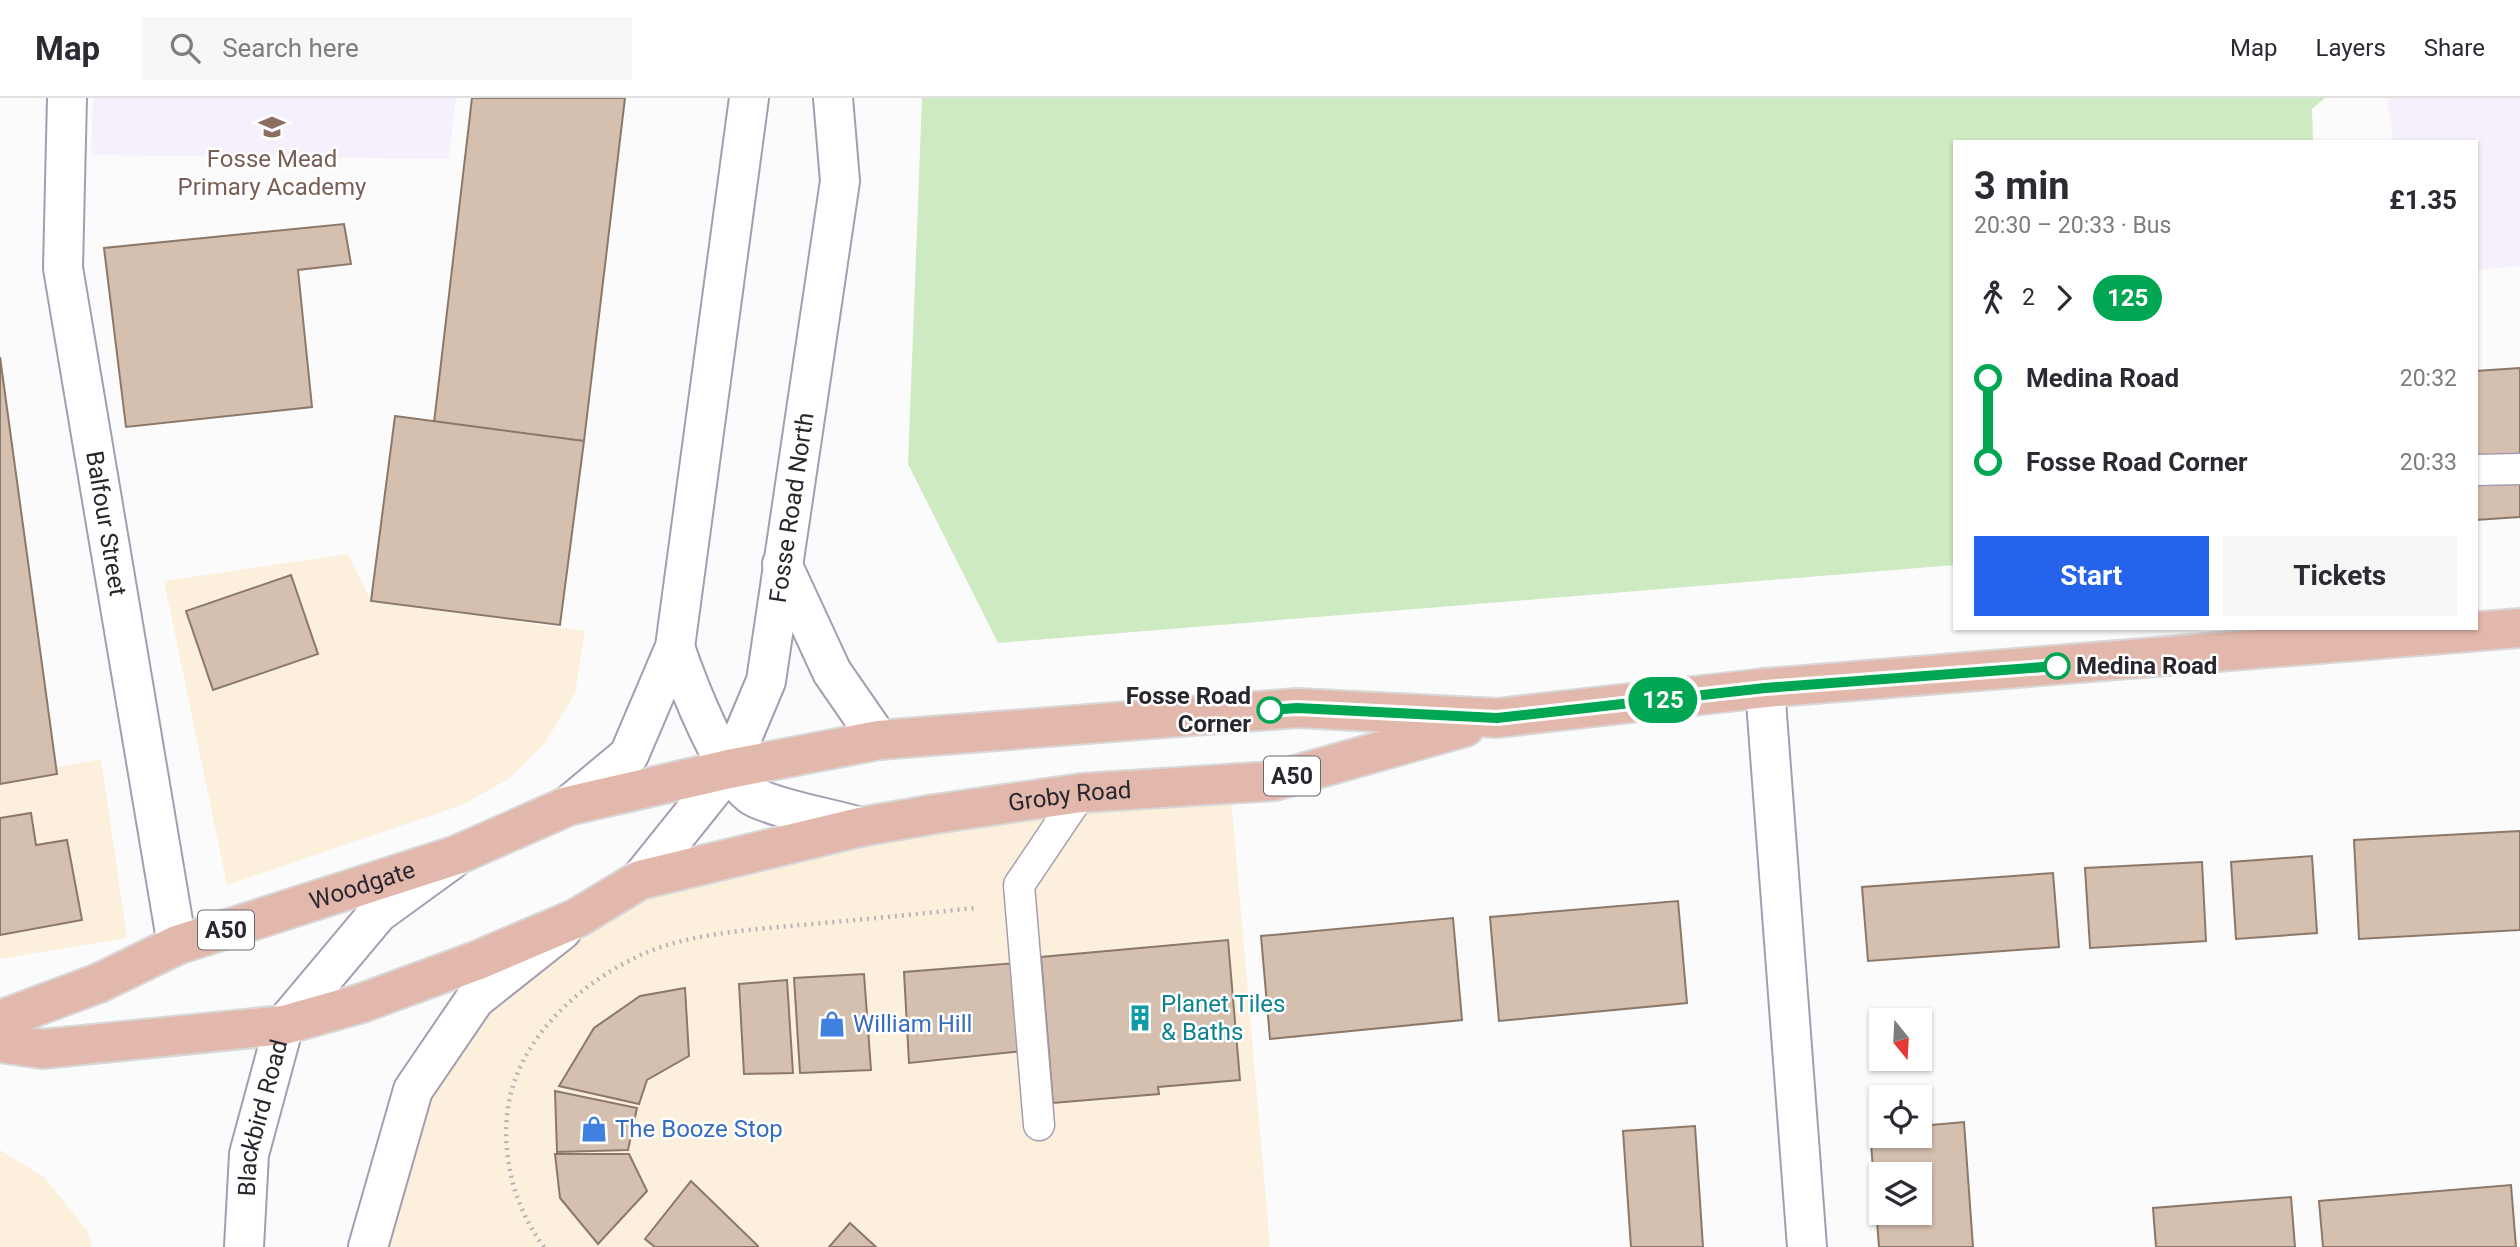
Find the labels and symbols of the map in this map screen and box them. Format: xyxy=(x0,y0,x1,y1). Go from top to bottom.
school or university icon: Fosse Mead Primary Academy xyxy=(257,112,287,142)
place label: Fosse Mead Primary Academy xyxy=(178,145,367,201)
street label: Fosse Road North xyxy=(764,411,820,605)
street label: Balfour Street xyxy=(80,449,132,598)
place label: Medina Road xyxy=(2076,652,2217,680)
marker: Medina Road xyxy=(2044,653,2070,679)
line badge: 125 xyxy=(1623,677,1703,723)
place label: Fosse Road Corner xyxy=(1126,682,1251,738)
marker: Fosse Road Corner xyxy=(1257,697,1283,723)
road number: A50 xyxy=(1264,756,1320,796)
street label: Groby Road xyxy=(1006,776,1132,817)
street label: Woodgate xyxy=(306,855,418,915)
road number: A50 xyxy=(198,910,254,950)
place label: Planet Tiles & Baths xyxy=(1161,990,1285,1046)
building icon: Planet Tiles & Baths xyxy=(1125,1003,1155,1033)
north arrow xyxy=(1869,1008,1932,1071)
shop icon: William Hill xyxy=(817,1009,847,1039)
place label: William Hill xyxy=(853,1010,972,1038)
street label: Blackbird Road xyxy=(233,1036,293,1197)
shop icon: The Booze Stop xyxy=(579,1114,609,1144)
place label: The Booze Stop xyxy=(615,1115,783,1143)

